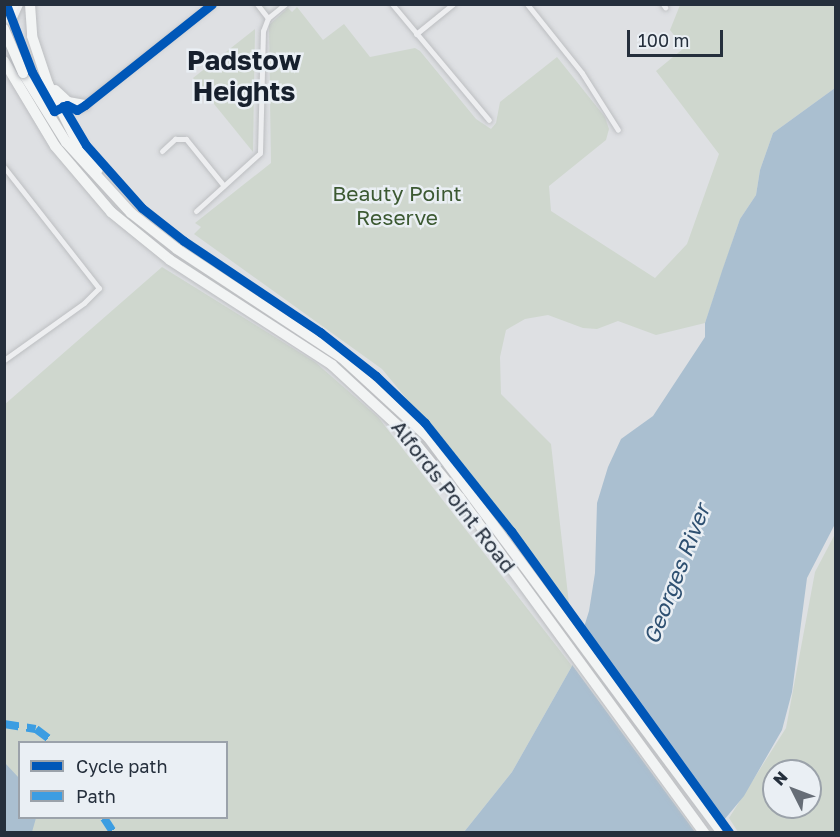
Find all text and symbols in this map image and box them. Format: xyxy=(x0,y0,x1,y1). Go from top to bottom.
scale bar xyxy=(630,18,726,56)
text: 100 m xyxy=(638,29,689,51)
district label: Padstow Heights xyxy=(187,44,301,107)
park label: Beauty Point Reserve xyxy=(332,180,462,230)
street label: Alfords Point Road xyxy=(387,415,521,577)
water label: Georges River xyxy=(637,500,715,648)
legend xyxy=(18,741,228,819)
text: Cycle path xyxy=(76,755,168,777)
north arrow xyxy=(762,759,822,819)
text: N xyxy=(769,767,792,790)
text: Path xyxy=(76,785,116,807)

